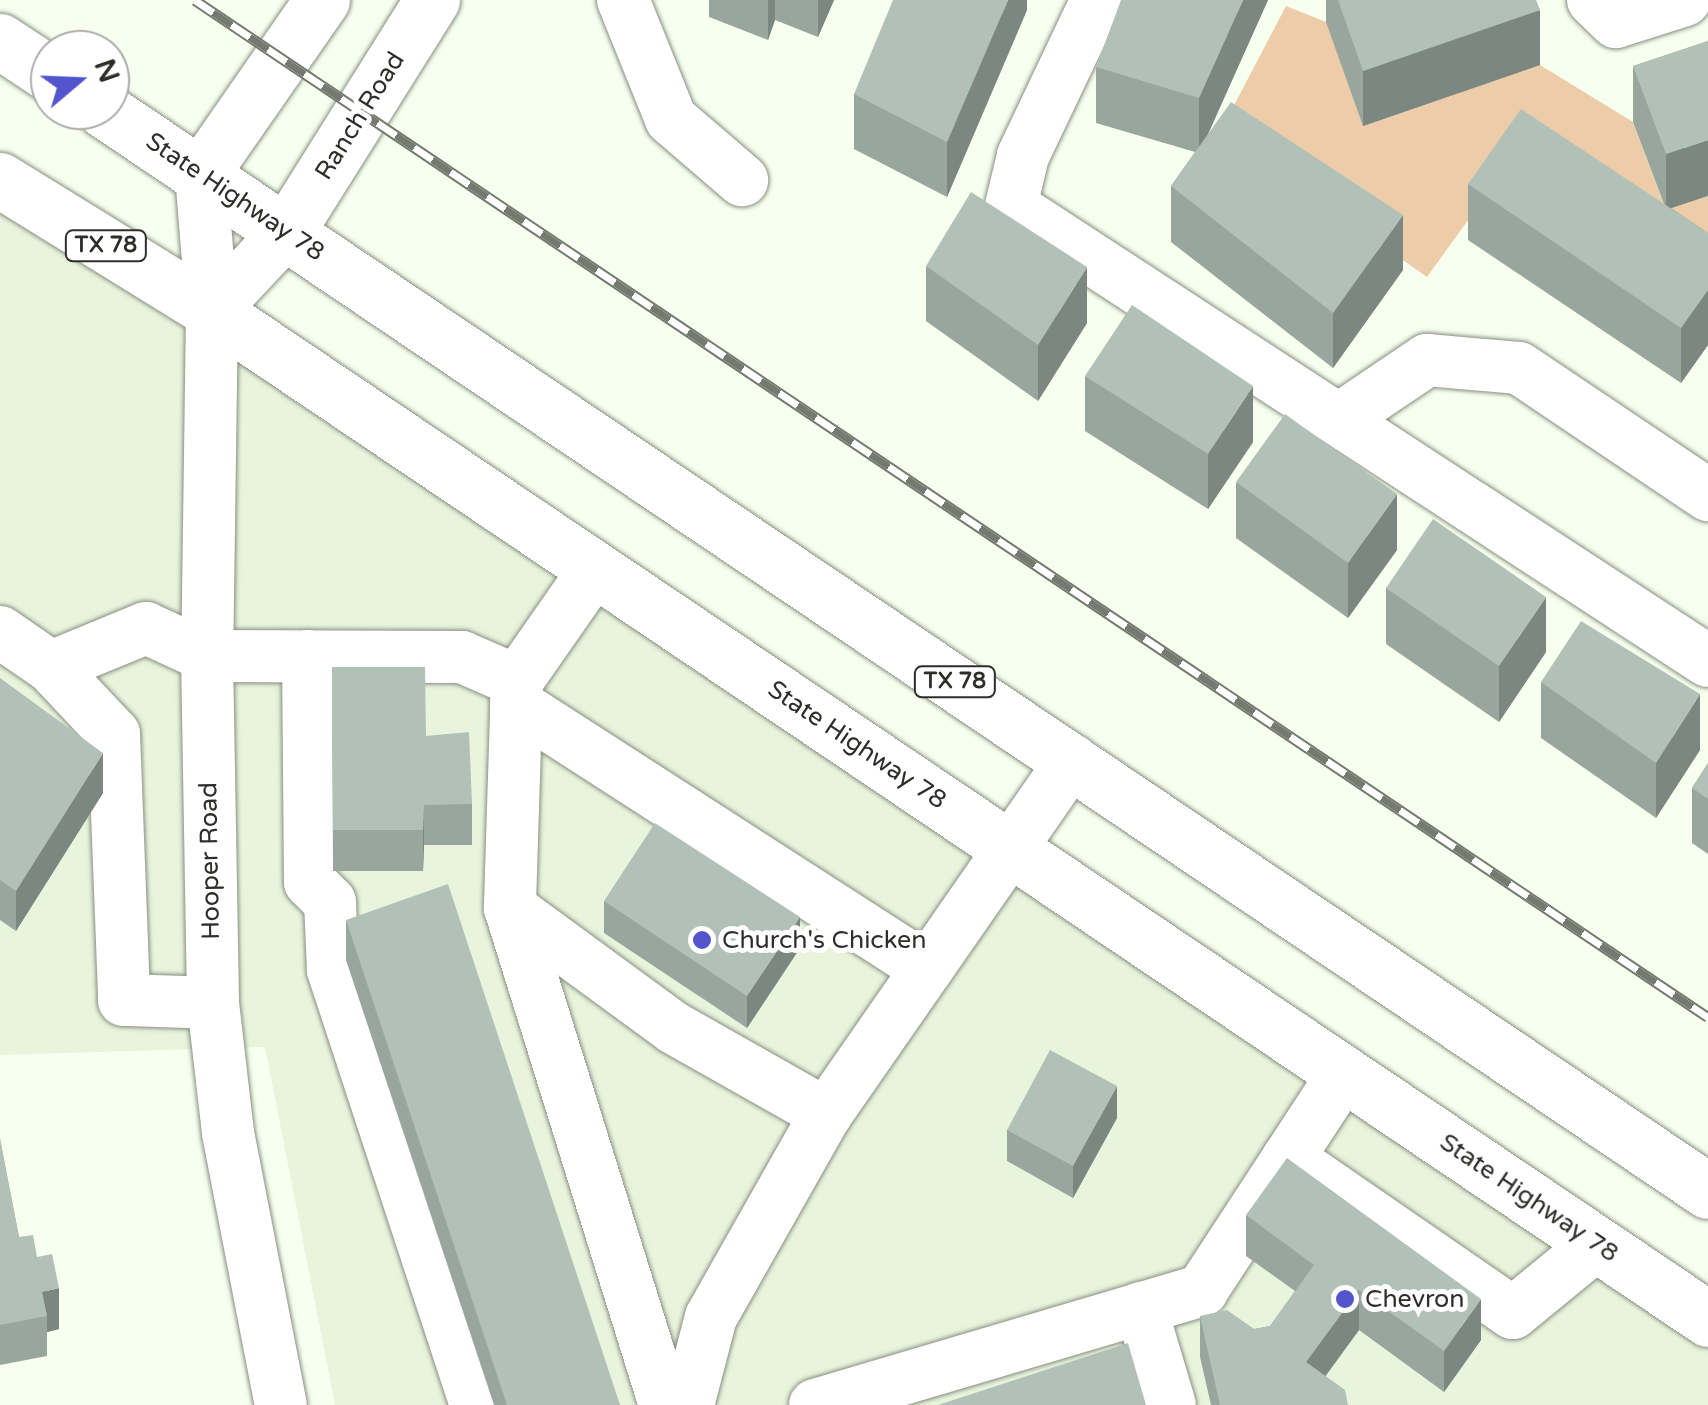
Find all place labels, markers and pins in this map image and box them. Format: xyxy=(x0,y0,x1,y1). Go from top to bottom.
place label: Church's Chicken xyxy=(722,925,926,955)
marker: Church's Chicken xyxy=(691,929,713,951)
place label: Chevron xyxy=(1365,1284,1464,1314)
marker: Chevron xyxy=(1334,1288,1356,1310)

